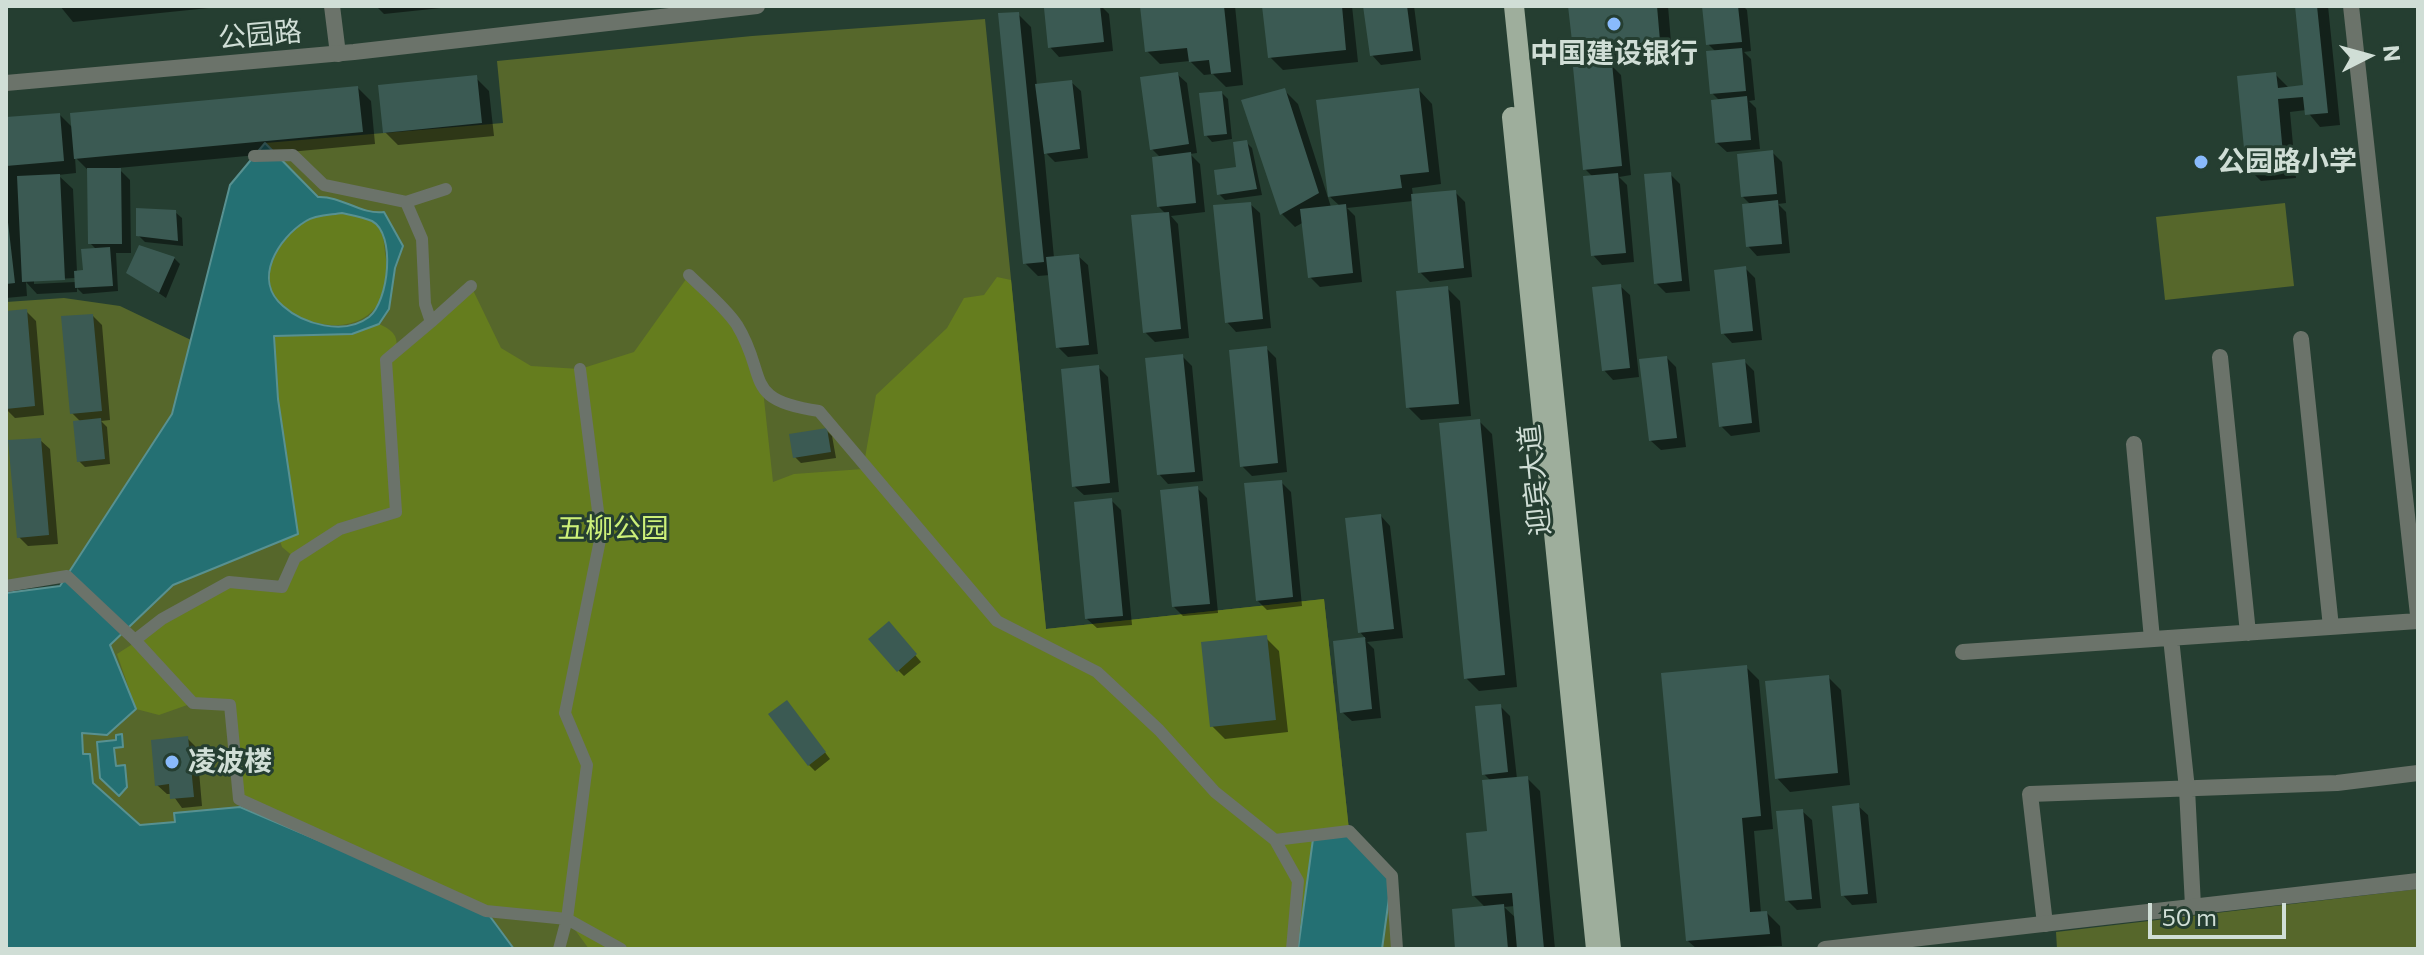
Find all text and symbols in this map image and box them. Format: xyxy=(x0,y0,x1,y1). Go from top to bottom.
street label: 公园路 xyxy=(217,15,303,55)
marker: 中国建设银行 xyxy=(1605,15,1623,33)
north arrow xyxy=(2328,16,2408,96)
place label: 中国建设银行 xyxy=(1530,37,1698,71)
text: N xyxy=(2378,44,2407,63)
place label: 公园路小学 xyxy=(2217,145,2357,179)
marker: 公园路小学 xyxy=(2192,153,2210,171)
street label: 迎宾大道 xyxy=(1512,423,1558,537)
park label: 五柳公园 xyxy=(557,512,669,546)
place label: 凌波楼 xyxy=(188,745,272,779)
marker: 凌波楼 xyxy=(163,753,181,771)
scale bar xyxy=(2152,887,2290,937)
text: 50 m xyxy=(2162,902,2217,931)

